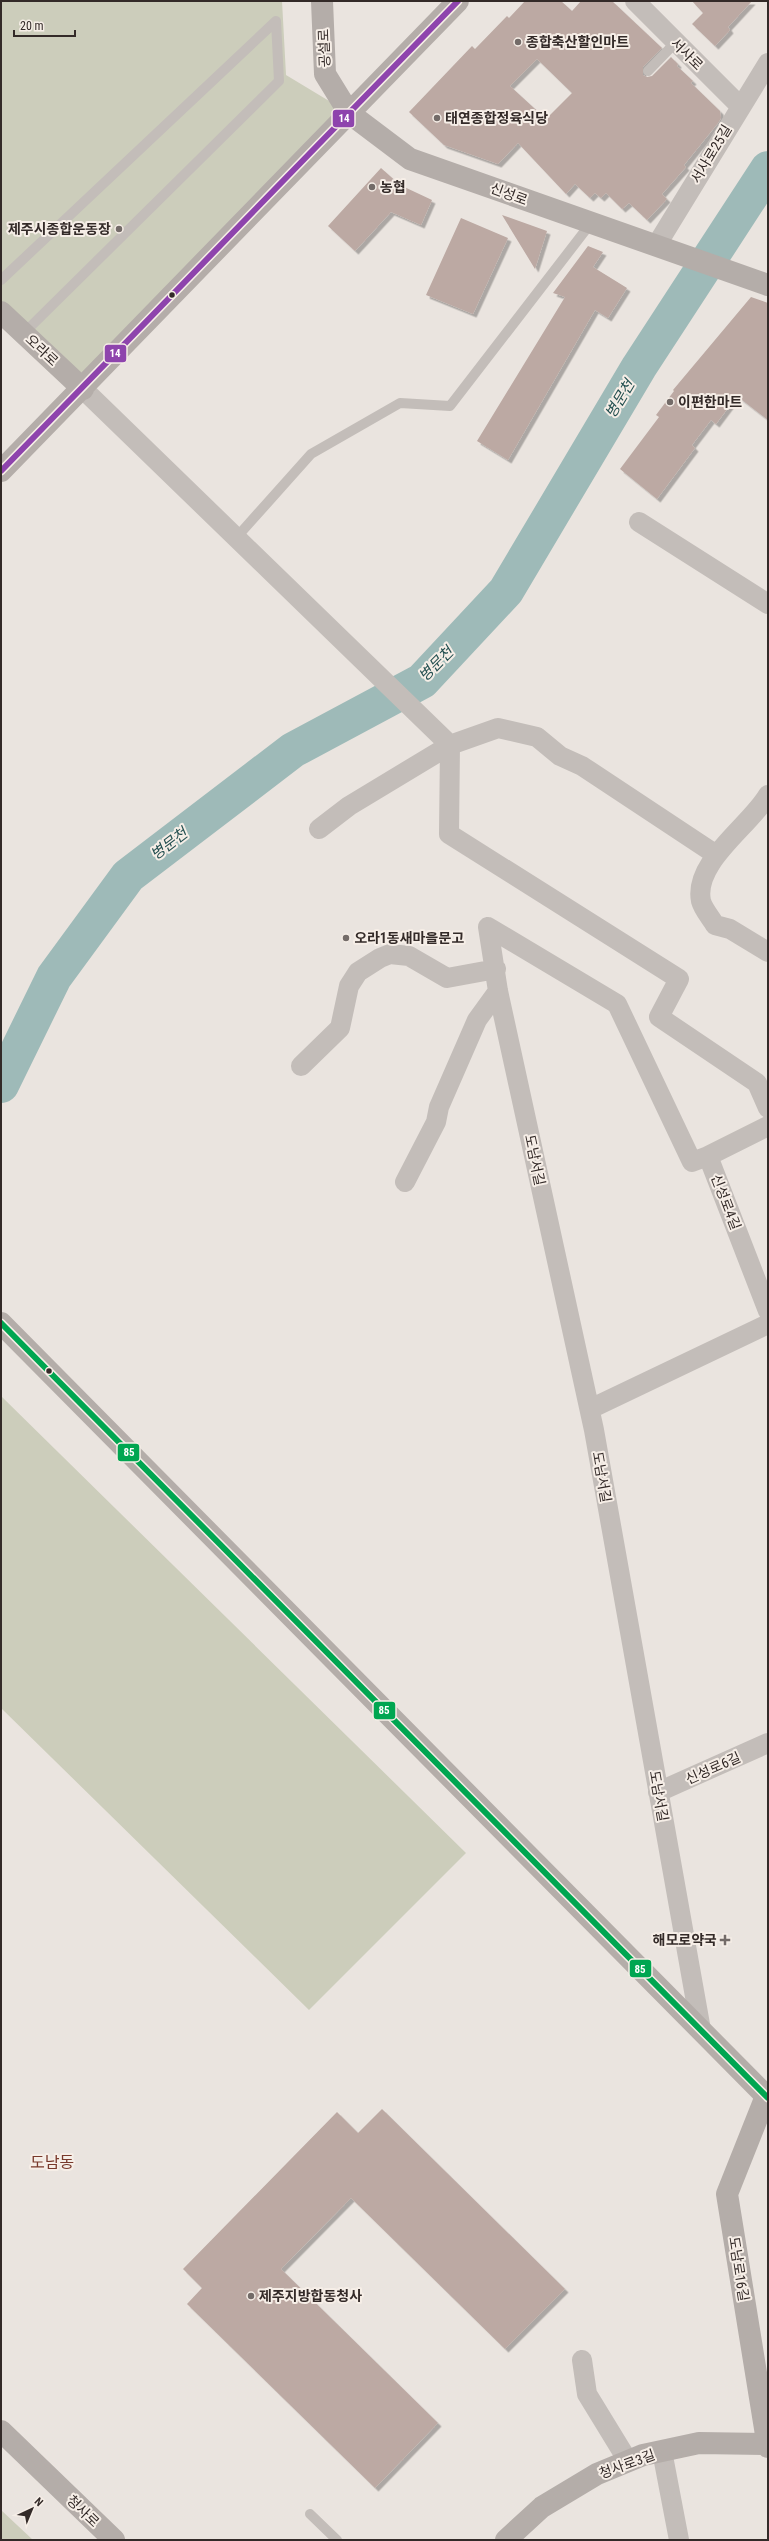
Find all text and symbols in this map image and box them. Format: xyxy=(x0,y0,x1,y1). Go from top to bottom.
scale bar xyxy=(14,12,75,38)
text: 20 m xyxy=(20,19,44,33)
street label: 공설로 xyxy=(315,28,333,68)
place label: 종합축산할인마트 xyxy=(526,34,629,50)
street label: 서사로 xyxy=(668,35,706,73)
marker: 종합축산할인마트 xyxy=(513,37,523,47)
line badge: 14 xyxy=(332,109,355,128)
place label: 태연종합정육식당 xyxy=(445,110,548,126)
text: 14 xyxy=(338,112,350,125)
marker: 태연종합정육식당 xyxy=(432,113,442,123)
street label: 서사로25길 xyxy=(687,122,735,186)
place label: 농협 xyxy=(380,179,406,195)
street label: 신성로 xyxy=(488,180,530,208)
marker: 농협 xyxy=(367,182,377,192)
place label: 제주시종합운동장 xyxy=(8,221,111,237)
marker: 제주시종합운동장 xyxy=(114,224,124,234)
unlabelled marker xyxy=(167,290,177,300)
street label: 오라로 xyxy=(22,331,62,369)
line badge: 14 xyxy=(104,344,127,363)
text: 14 xyxy=(109,347,121,360)
water label: 병문천 xyxy=(602,375,640,421)
place label: 이편한마트 xyxy=(678,394,743,410)
marker: 이편한마트 xyxy=(665,397,675,407)
water label: 병문천 xyxy=(415,641,459,685)
water label: 병문천 xyxy=(147,823,193,864)
place label: 오라1동새마을문고 xyxy=(354,930,464,946)
marker: 오라1동새마을문고 xyxy=(341,933,351,943)
street label: 도남서길 xyxy=(522,1133,548,1187)
street label: 신성로4길 xyxy=(708,1172,744,1232)
unlabelled marker xyxy=(44,1366,54,1376)
line badge: 85 xyxy=(117,1443,140,1462)
text: 85 xyxy=(123,1446,135,1459)
street label: 도남서길 xyxy=(590,1450,614,1504)
line badge: 85 xyxy=(373,1701,396,1720)
text: 85 xyxy=(378,1704,390,1717)
street label: 신성로6길 xyxy=(683,1749,743,1787)
street label: 도남서길 xyxy=(647,1769,671,1823)
place label: 해모로약국 xyxy=(653,1932,717,1948)
marker: 해모로약국 xyxy=(720,1935,730,1945)
line badge: 85 xyxy=(629,1959,652,1978)
text: 85 xyxy=(634,1963,646,1976)
district label: 도남동 xyxy=(30,2153,74,2172)
street label: 도남로16길 xyxy=(726,2235,752,2303)
place label: 제주지방합동청사 xyxy=(259,2288,362,2304)
marker: 제주지방합동청사 xyxy=(246,2291,256,2301)
street label: 청사로3길 xyxy=(597,2446,657,2482)
north arrow xyxy=(12,2489,52,2529)
street label: 청사로 xyxy=(64,2492,103,2530)
text: N xyxy=(32,2495,46,2509)

